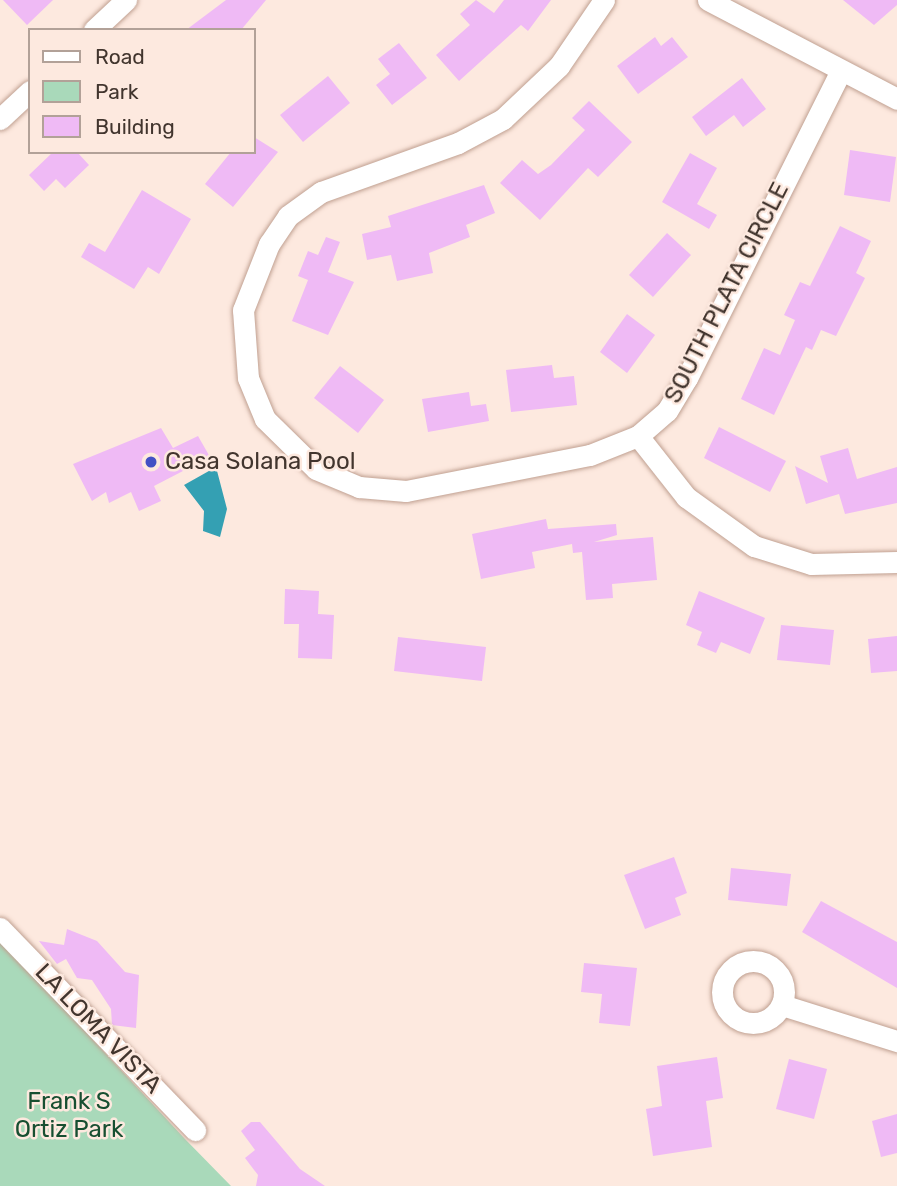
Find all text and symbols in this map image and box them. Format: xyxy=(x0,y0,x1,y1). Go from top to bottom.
legend xyxy=(28,28,256,154)
text: Road xyxy=(95,44,145,69)
text: Park xyxy=(95,79,139,104)
text: Building xyxy=(95,114,175,139)
street label: SOUTH PLATA CIRCLE xyxy=(659,178,795,408)
place label: Casa Solana Pool xyxy=(165,448,356,476)
marker: Casa Solana Pool xyxy=(143,454,159,470)
street label: LA LOMA VISTA xyxy=(28,957,168,1101)
park label: Frank S Ortiz Park xyxy=(15,1088,123,1144)

